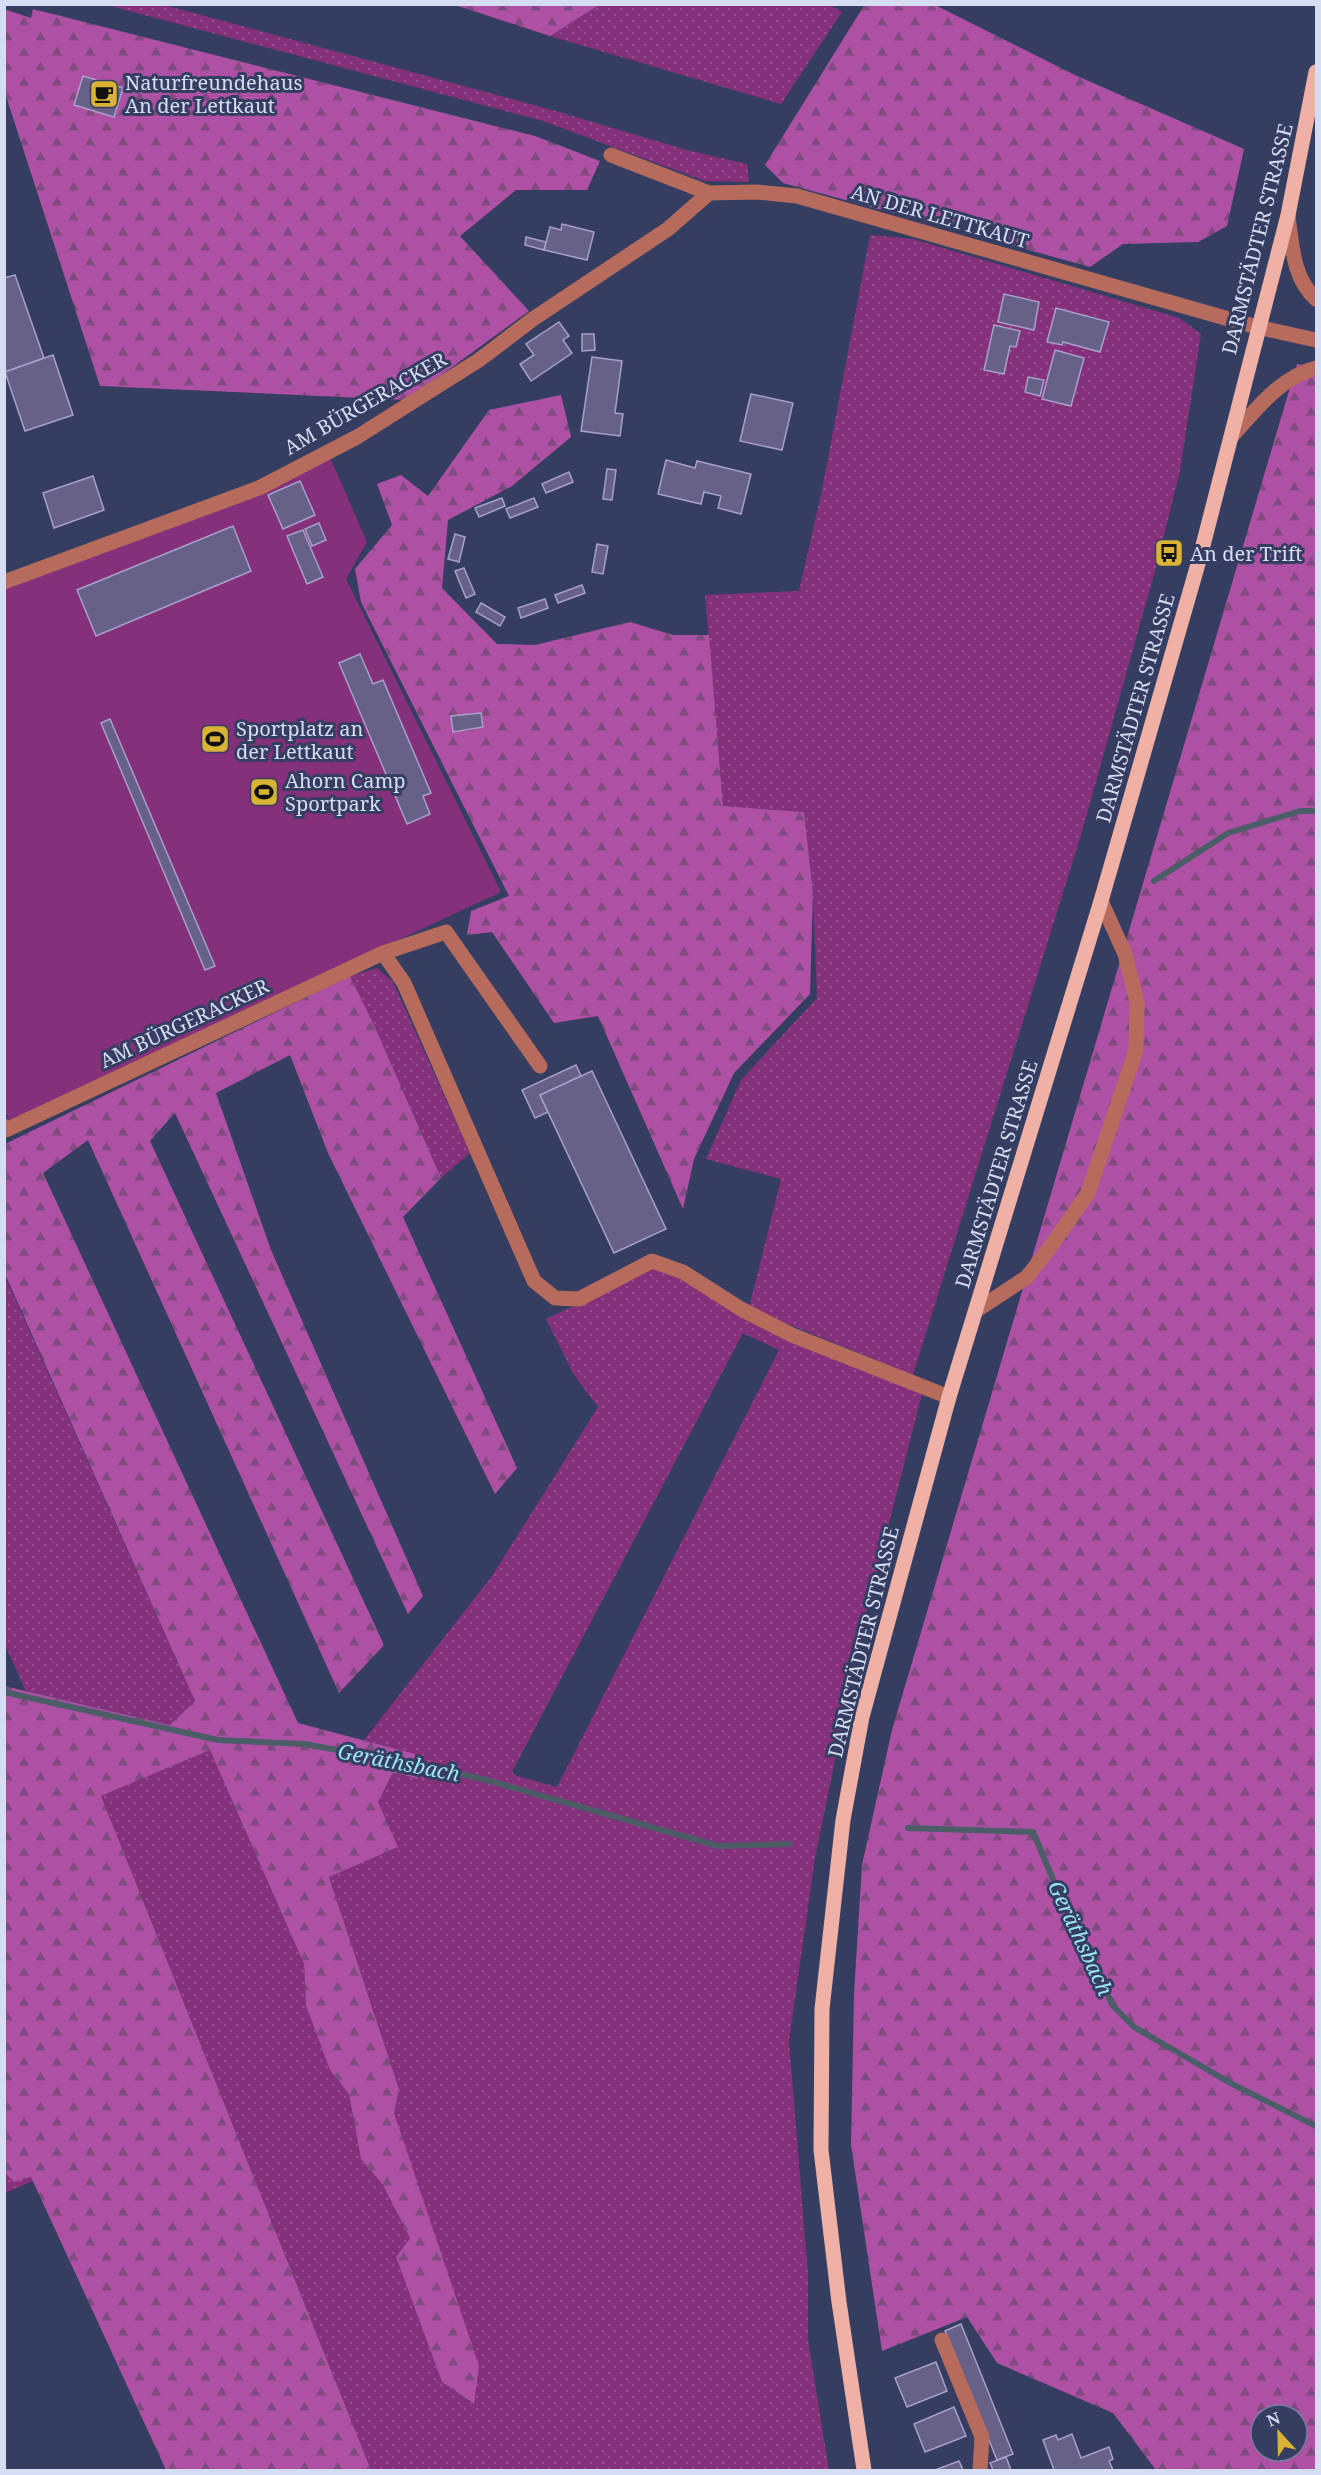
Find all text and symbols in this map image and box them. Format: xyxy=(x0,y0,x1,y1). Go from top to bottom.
place label: Naturfreundehaus An der Lettkaut xyxy=(125,69,302,119)
cafe icon: Naturfreundehaus An der Lettkaut xyxy=(88,78,120,110)
street label: DARMSTÄDTER STRASSE xyxy=(1215,121,1299,357)
street label: AN DER LETTKAUT xyxy=(848,178,1032,254)
street label: AM BÜRGERACKER xyxy=(279,345,452,461)
bus stop icon: An der Trift xyxy=(1153,537,1185,569)
place label: An der Trift xyxy=(1190,540,1302,567)
street label: DARMSTÄDTER STRASSE xyxy=(1089,590,1181,826)
place label: Sportplatz an der Lettkaut xyxy=(236,715,364,765)
sports icon: Sportplatz an der Lettkaut xyxy=(199,723,231,755)
place label: Ahorn Camp Sportpark xyxy=(285,767,406,817)
sports icon: Ahorn Camp Sportpark xyxy=(248,776,280,808)
street label: AM BÜRGERACKER xyxy=(95,972,274,1074)
street label: DARMSTÄDTER STRASSE xyxy=(948,1057,1044,1291)
street label: DARMSTÄDTER STRASSE xyxy=(821,1524,905,1760)
water label: Geräthsbach xyxy=(336,1736,463,1788)
water label: Geräthsbach xyxy=(1042,1876,1120,2000)
north arrow xyxy=(1249,2403,1309,2463)
text: N xyxy=(1263,2406,1284,2432)

